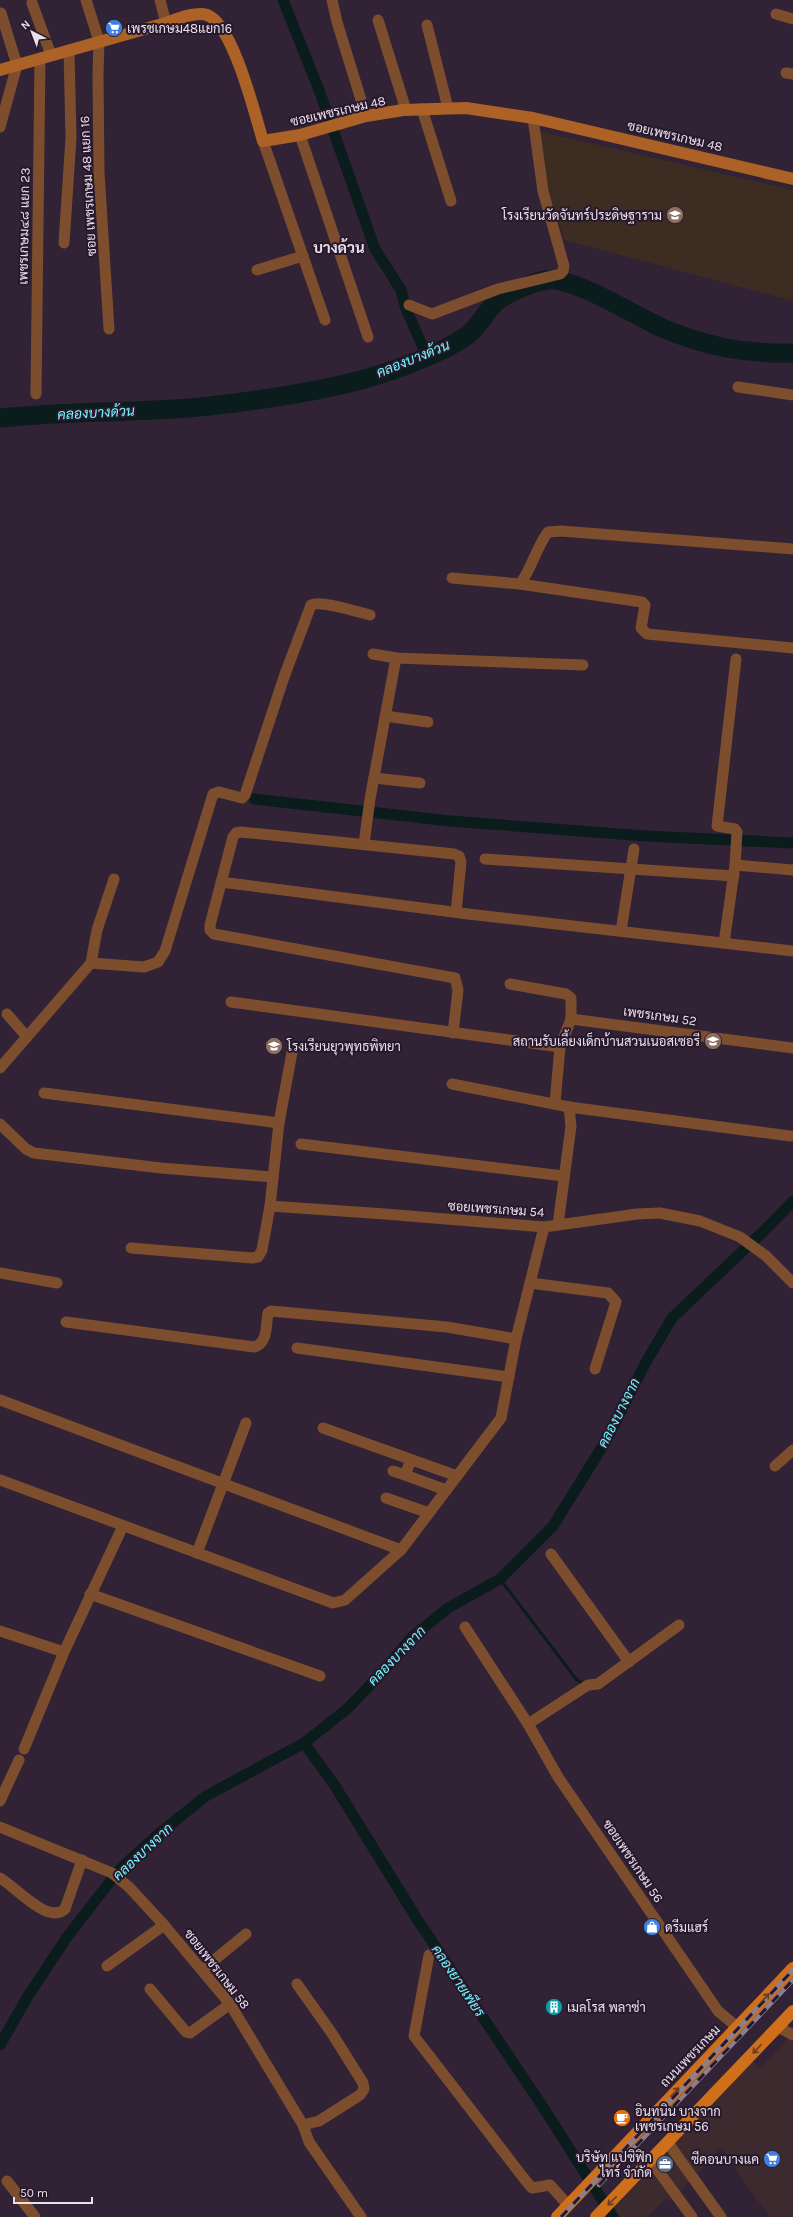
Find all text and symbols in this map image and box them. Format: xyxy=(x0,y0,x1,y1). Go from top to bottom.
north arrow xyxy=(12,12,52,52)
text: N xyxy=(18,17,33,32)
supermarket icon: เพรชเกษม48แยก16 xyxy=(104,18,124,38)
place label: เพรชเกษม48แยก16 xyxy=(127,21,232,36)
street label: ซอยเพชรเกษม 48 xyxy=(289,93,387,129)
street label: ซอย เพชรเกษม 48 แยก 16 xyxy=(77,115,99,257)
street label: ซอยเพชรเกษม 48 xyxy=(626,118,724,154)
street label: เพชรเกษม๔๘ แยก 23 xyxy=(15,167,33,285)
school or university icon: โรงเรียนวัดจันทร์ประดิษฐาราม xyxy=(665,205,685,225)
place label: โรงเรียนวัดจันทร์ประดิษฐาราม xyxy=(501,206,662,224)
district label: บางด้วน xyxy=(313,238,365,257)
water label: คลองบางด้วน xyxy=(374,337,452,381)
water label: คลองบางด้วน xyxy=(57,402,135,424)
street label: เพชรเกษม 52 xyxy=(622,1003,698,1029)
place label: สถานรับเลี้ยงเด็กบ้านสวนเนอสเซอรี xyxy=(513,1029,700,1049)
school or university icon: สถานรับเลี้ยงเด็กบ้านสวนเนอสเซอรี xyxy=(703,1031,723,1051)
school or university icon: โรงเรียนยุวพุทธพิทยา xyxy=(264,1036,284,1056)
place label: โรงเรียนยุวพุทธพิทยา xyxy=(286,1037,401,1056)
street label: ซอยเพชรเกษม 54 xyxy=(447,1198,545,1220)
water label: คลองบางจาก xyxy=(594,1375,644,1451)
water label: คลองบางจาก xyxy=(365,1623,429,1689)
street label: ซอยเพชรเกษม 56 xyxy=(600,1817,666,1905)
water label: คลองบางจาก xyxy=(109,1820,177,1884)
shop icon: ดรีมแฮร์ xyxy=(642,1917,662,1937)
place label: ดรีมแฮร์ xyxy=(665,1918,708,1935)
street label: ซอยเพชรเกษม 58 xyxy=(181,1926,253,2012)
water label: คลองยายเพียร xyxy=(428,1941,490,2021)
one-way arrow xyxy=(760,1993,770,2003)
building icon: เมลโรส พลาซ่า xyxy=(544,1997,564,2017)
place label: เมลโรส พลาซ่า xyxy=(567,1999,646,2015)
street label: ถนนเพชรเกษม xyxy=(657,2022,723,2090)
one-way arrow xyxy=(752,2044,761,2054)
one-way arrow xyxy=(670,2087,680,2097)
place label: อินทนิน บางจาก เพชรเกษม 56 xyxy=(635,2103,721,2134)
cafe icon: อินทนิน บางจาก เพชรเกษม 56 xyxy=(612,2108,632,2128)
place label: บริษัท แปซิฟิก ไทร์ จำกัด xyxy=(576,2149,652,2180)
supermarket icon: ซีคอนบางแค xyxy=(762,2149,782,2169)
place label: ซีคอนบางแค xyxy=(691,2150,759,2167)
office icon: บริษัท แปซิฟิก ไทร์ จำกัด xyxy=(655,2154,675,2174)
scale bar xyxy=(14,2179,92,2205)
text: 50 m xyxy=(20,2186,48,2200)
one-way arrow xyxy=(607,2196,617,2206)

